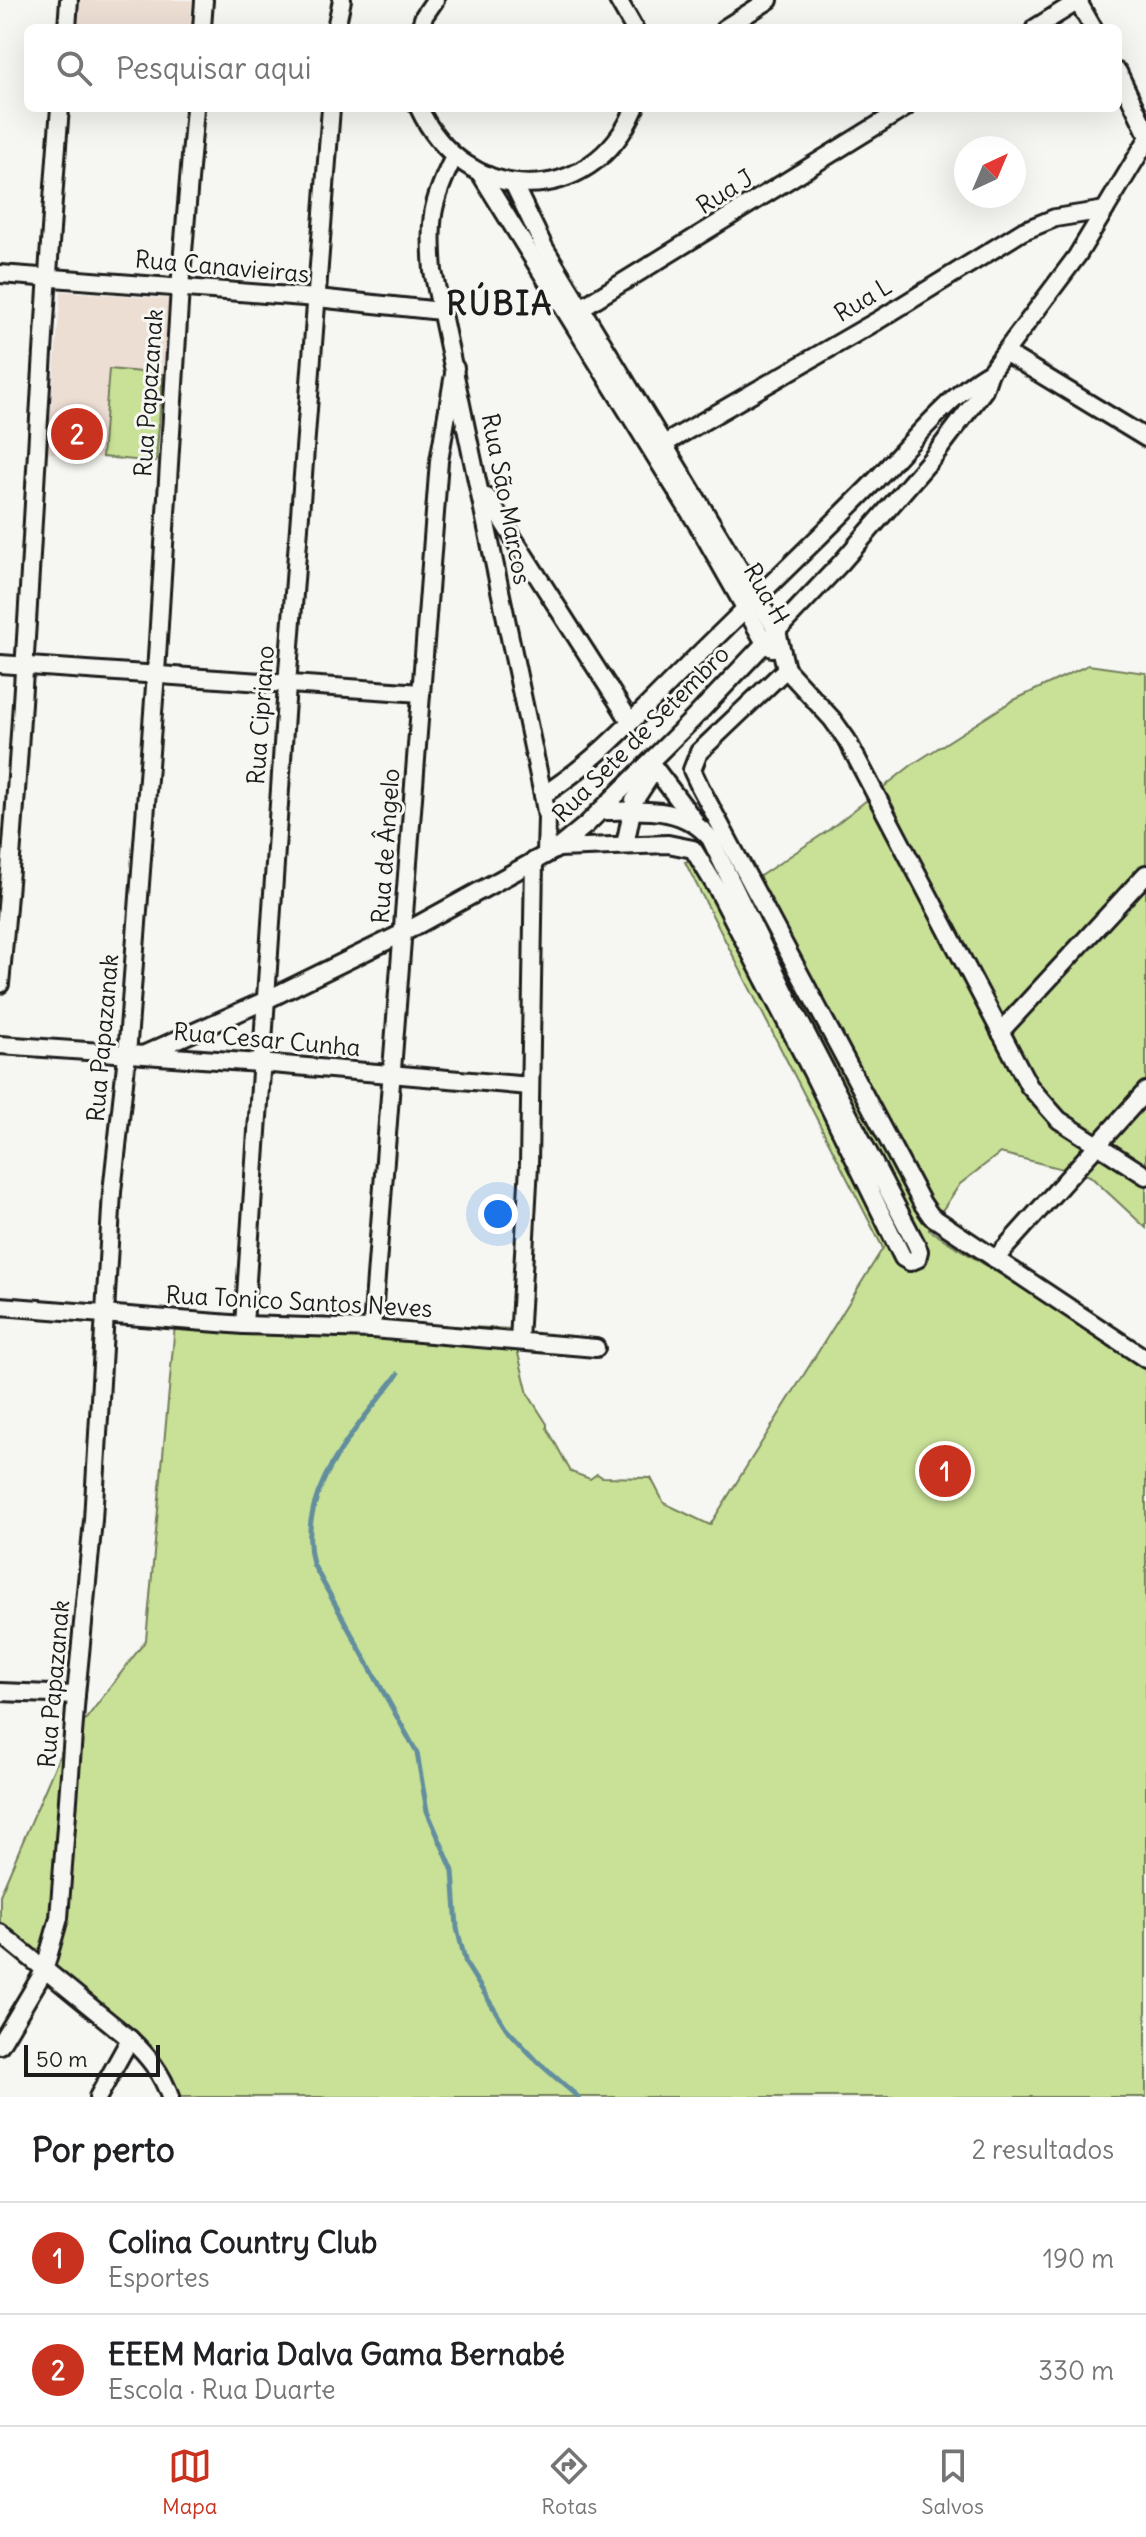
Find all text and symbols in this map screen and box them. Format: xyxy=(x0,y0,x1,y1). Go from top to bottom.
search box xyxy=(24,24,1122,112)
icon: search xyxy=(52,46,96,90)
text: Pesquisar aqui xyxy=(116,49,312,87)
north arrow xyxy=(954,136,1026,208)
street label: Rua J xyxy=(691,162,758,220)
street label: Rua Canavieiras xyxy=(134,243,310,289)
street label: Rua L xyxy=(828,270,897,328)
district label: RÚBIA xyxy=(446,281,554,324)
street label: Rua Papazanak xyxy=(127,308,169,478)
pin: 2 xyxy=(51,404,103,464)
street label: Rua São Marcos xyxy=(476,411,538,587)
street label: Rua H xyxy=(737,558,796,629)
street label: Rua Sete de Setembro xyxy=(545,638,735,828)
street label: Rua Cipriano xyxy=(240,644,280,786)
street label: Rua de Ângelo xyxy=(365,767,405,925)
street label: Rua Papazanak xyxy=(80,953,124,1123)
street label: Rua Cesar Cunha xyxy=(172,1016,362,1062)
your location xyxy=(478,1194,518,1234)
street label: Rua Tonico Santos Neves xyxy=(165,1279,433,1323)
pin: 1 xyxy=(919,1441,971,1501)
street label: Rua Papazanak xyxy=(31,1599,75,1769)
scale bar xyxy=(24,2041,160,2077)
text: 50 m xyxy=(36,2045,88,2073)
text: Por perto xyxy=(32,2128,175,2171)
text: 2 resultados xyxy=(972,2133,1114,2166)
text: Colina Country Club xyxy=(108,2223,377,2261)
text: 1 xyxy=(53,2242,63,2275)
text: 190 m xyxy=(1043,2242,1114,2275)
text: Esportes xyxy=(108,2261,209,2294)
text: EEEM Maria Dalva Gama Bernabé xyxy=(108,2335,565,2373)
text: 2 xyxy=(51,2354,65,2387)
text: 330 m xyxy=(1038,2354,1114,2387)
text: Escola · Rua Duarte xyxy=(108,2373,336,2406)
tab: Mapa xyxy=(162,2444,217,2520)
tab: Rotas xyxy=(541,2444,597,2520)
tab: Salvos xyxy=(921,2444,984,2520)

